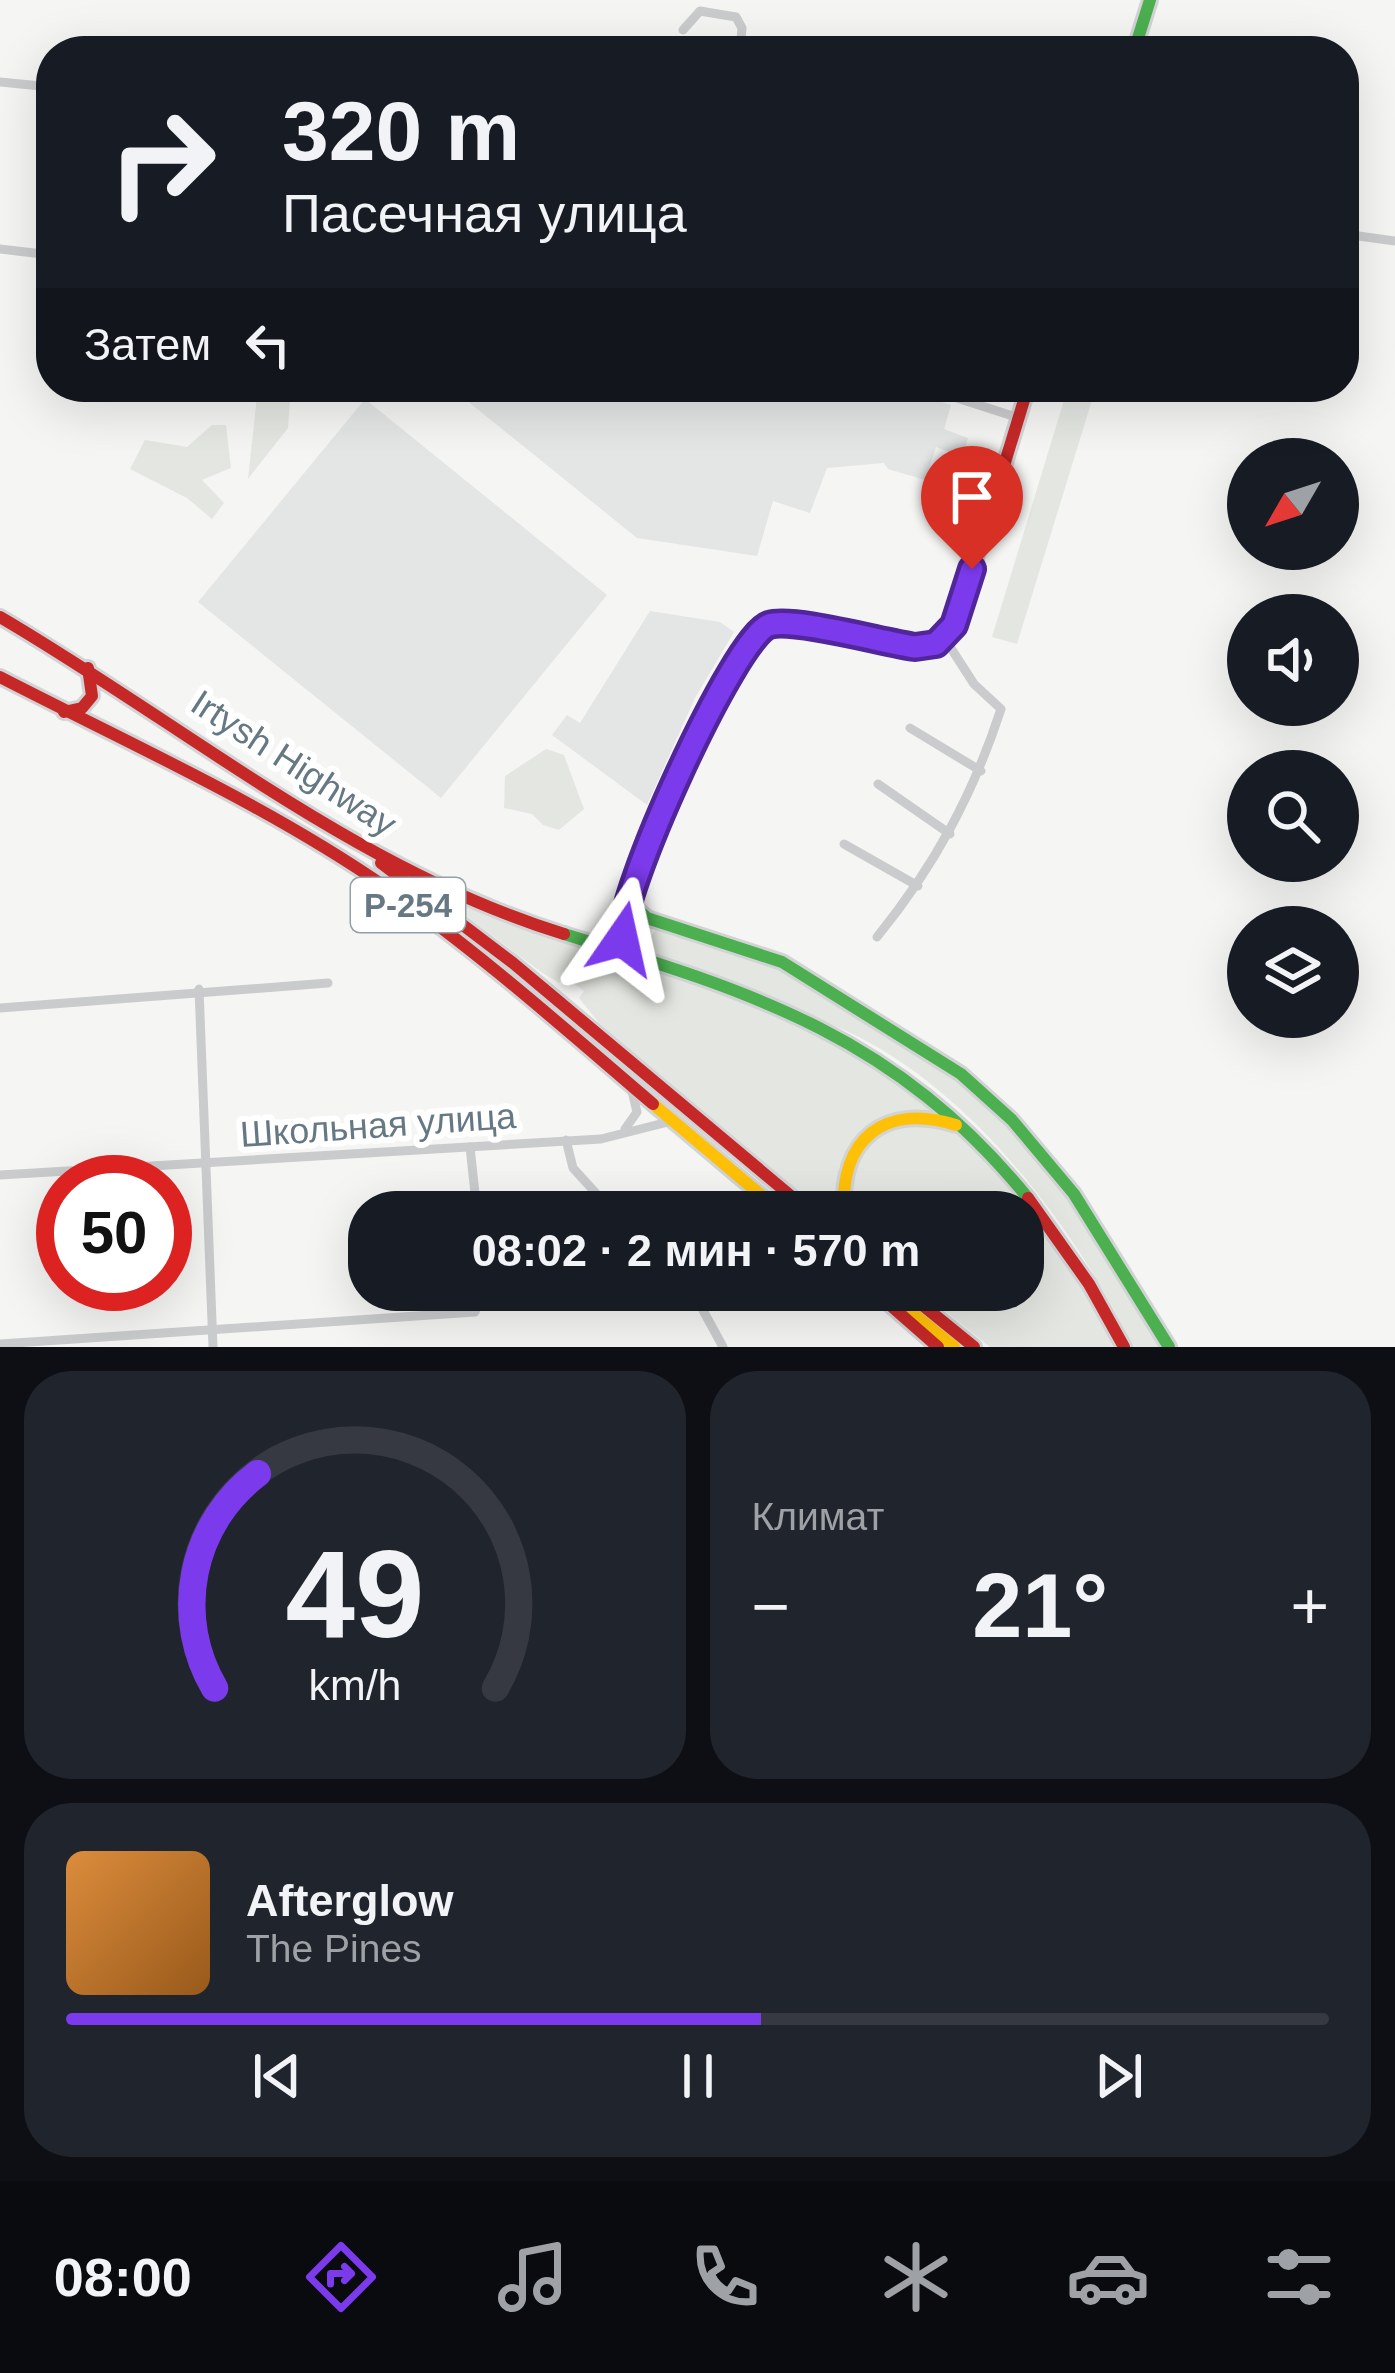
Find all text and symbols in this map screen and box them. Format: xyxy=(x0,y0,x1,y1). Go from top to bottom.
icon: right xyxy=(84,84,240,240)
text: 320 m xyxy=(282,84,520,178)
text: Пасечная улица xyxy=(282,183,687,243)
icon: left xyxy=(235,312,301,378)
text: Затем xyxy=(84,319,211,370)
north arrow xyxy=(1227,438,1359,570)
map controls xyxy=(1227,438,1359,1038)
pin xyxy=(921,446,1023,569)
icon: arrive xyxy=(939,464,1005,530)
button: sound xyxy=(1227,594,1359,726)
street label: Irtysh Highway xyxy=(184,682,404,844)
button: search xyxy=(1227,750,1359,882)
position arrow xyxy=(559,876,685,1002)
road number: Р-254 xyxy=(351,878,465,932)
button: layers xyxy=(1227,906,1359,1038)
street label: Школьная улица xyxy=(239,1095,518,1155)
speed limit sign: 50 xyxy=(36,1155,192,1311)
text: 08:02 · 2 мин · 570 m xyxy=(472,1225,920,1276)
text: Климат xyxy=(752,1495,884,1538)
text: 49 xyxy=(285,1524,424,1663)
text: 21° xyxy=(972,1556,1108,1656)
text: − xyxy=(752,1569,790,1643)
text: + xyxy=(1290,1569,1329,1643)
text: km/h xyxy=(308,1661,401,1709)
text: Afterglow xyxy=(246,1875,454,1926)
text: The Pines xyxy=(246,1927,422,1970)
icon: previous xyxy=(244,2043,310,2109)
icon: pause xyxy=(665,2043,731,2109)
icon: next xyxy=(1086,2043,1152,2109)
icon: directions xyxy=(299,2235,383,2319)
icon: music xyxy=(491,2235,575,2319)
icon: phone xyxy=(683,2235,767,2319)
icon: climate xyxy=(874,2235,958,2319)
icon: car xyxy=(1066,2235,1150,2319)
icon: filters xyxy=(1257,2235,1341,2319)
text: 08:00 xyxy=(54,2247,192,2307)

